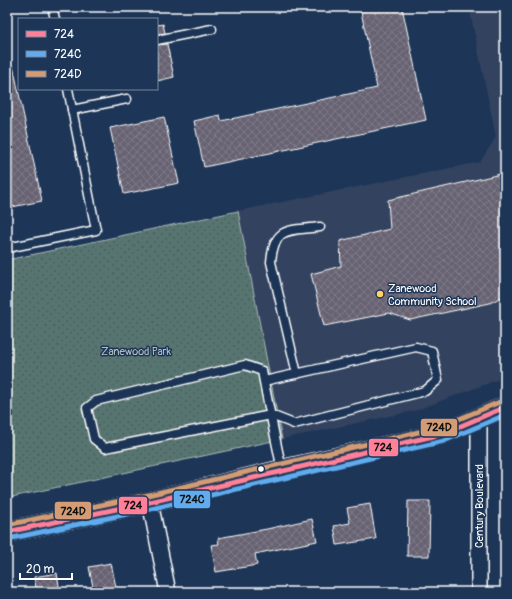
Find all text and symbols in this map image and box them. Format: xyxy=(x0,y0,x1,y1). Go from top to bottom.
legend xyxy=(18,18,158,90)
text: 724 xyxy=(54,27,74,42)
text: 724C xyxy=(54,47,81,62)
text: 724D xyxy=(54,67,82,82)
place label: Zanewood Community School xyxy=(388,282,477,308)
marker: Zanewood Community School xyxy=(375,289,385,299)
park label: Zanewood Park xyxy=(101,345,172,358)
line badge: 724D xyxy=(420,418,458,437)
text: 724D xyxy=(426,421,452,434)
line badge: 724 xyxy=(368,438,399,457)
text: 724 xyxy=(374,441,393,454)
unlabelled marker xyxy=(256,464,266,474)
street label: Century Boulevard xyxy=(473,464,486,548)
line badge: 724C xyxy=(173,490,211,509)
text: 724C xyxy=(179,493,205,506)
line badge: 724 xyxy=(118,496,148,515)
text: 724 xyxy=(124,499,143,512)
line badge: 724D xyxy=(54,501,92,520)
text: 724D xyxy=(60,505,86,518)
scale bar xyxy=(20,555,72,581)
text: 20 m xyxy=(26,562,55,577)

